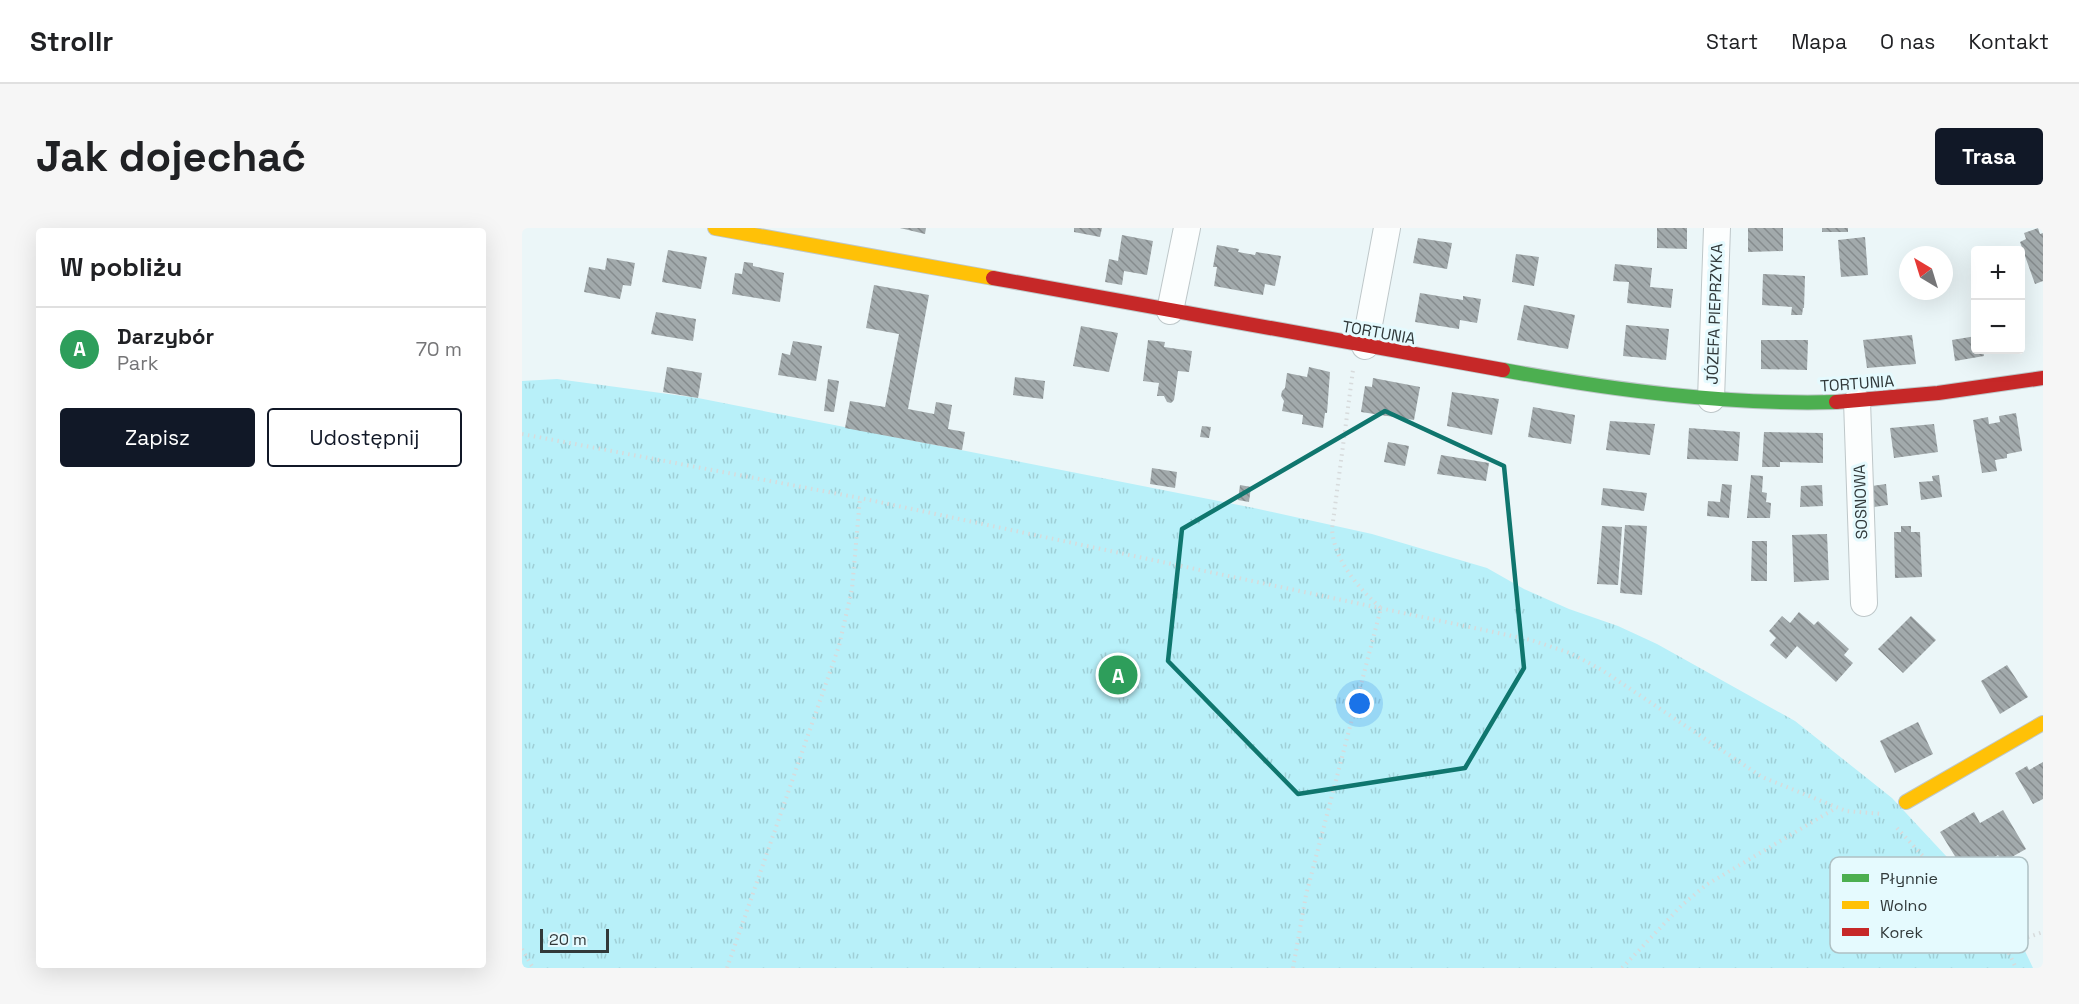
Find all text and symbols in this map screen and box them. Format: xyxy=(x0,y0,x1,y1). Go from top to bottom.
text: Strollr xyxy=(30,23,113,59)
text: Start xyxy=(1706,28,1758,55)
text: Mapa xyxy=(1791,28,1847,55)
text: O nas xyxy=(1880,28,1935,55)
text: Kontakt xyxy=(1968,28,2049,55)
button: Trasa xyxy=(1935,128,2043,185)
text: Jak dojechać xyxy=(36,130,306,183)
street label: JÓZEFA PIEPRZYKA xyxy=(1702,243,1727,385)
north arrow xyxy=(1899,246,1953,300)
map controls xyxy=(1971,246,2025,354)
button: + xyxy=(1971,246,2025,300)
text: W pobliżu xyxy=(60,250,182,284)
button: − xyxy=(1971,300,2025,354)
street label: TORTUNIA xyxy=(1341,316,1417,349)
text: Darzybór xyxy=(117,322,214,350)
text: A xyxy=(73,336,86,362)
text: 70 m xyxy=(416,336,462,362)
text: Park xyxy=(117,350,159,376)
street label: TORTUNIA xyxy=(1819,370,1895,397)
button: Zapisz xyxy=(60,408,255,467)
button: Udostępnij xyxy=(267,408,462,467)
street label: SOSNOWA xyxy=(1849,464,1872,540)
pin: A xyxy=(1098,652,1138,698)
your location xyxy=(1345,689,1374,718)
legend xyxy=(1830,857,2028,953)
text: Płynnie xyxy=(1880,868,1938,889)
text: Wolno xyxy=(1880,895,1927,916)
text: Korek xyxy=(1880,922,1924,943)
scale bar xyxy=(540,926,609,954)
text: 20 m xyxy=(549,929,587,950)

